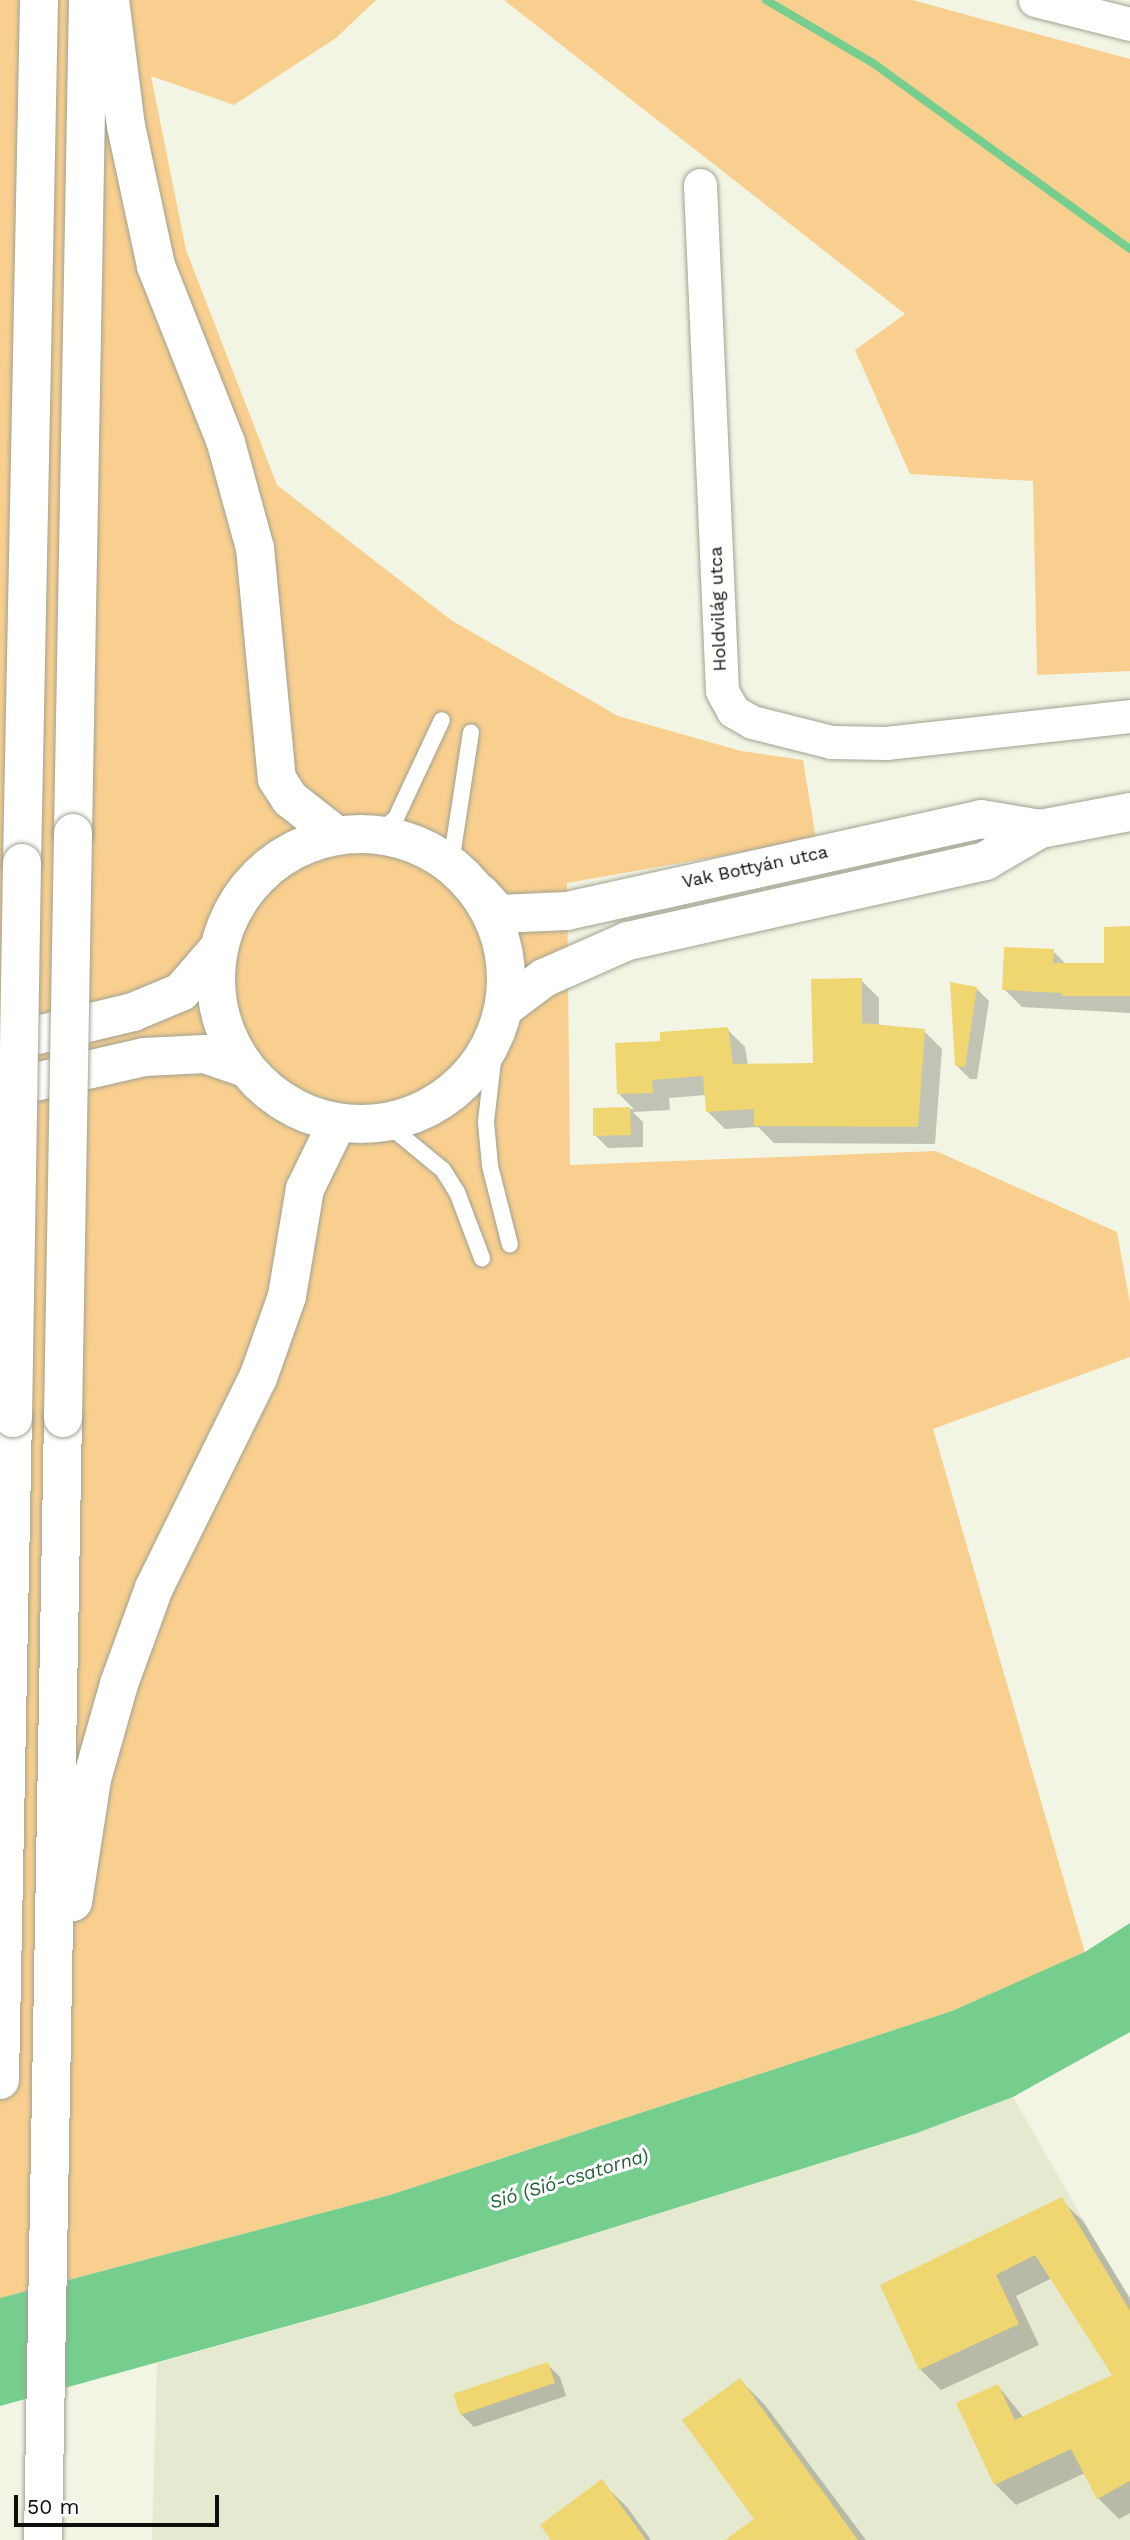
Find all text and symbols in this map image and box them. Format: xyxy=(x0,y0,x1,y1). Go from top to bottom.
street label: Holdvilág utca xyxy=(705,546,731,672)
street label: Vak Bottyán utca xyxy=(680,841,830,893)
water label: Sió (Sió-csatorna) xyxy=(487,2144,651,2214)
scale bar xyxy=(18,2480,222,2524)
text: 50 m xyxy=(27,2494,79,2519)

